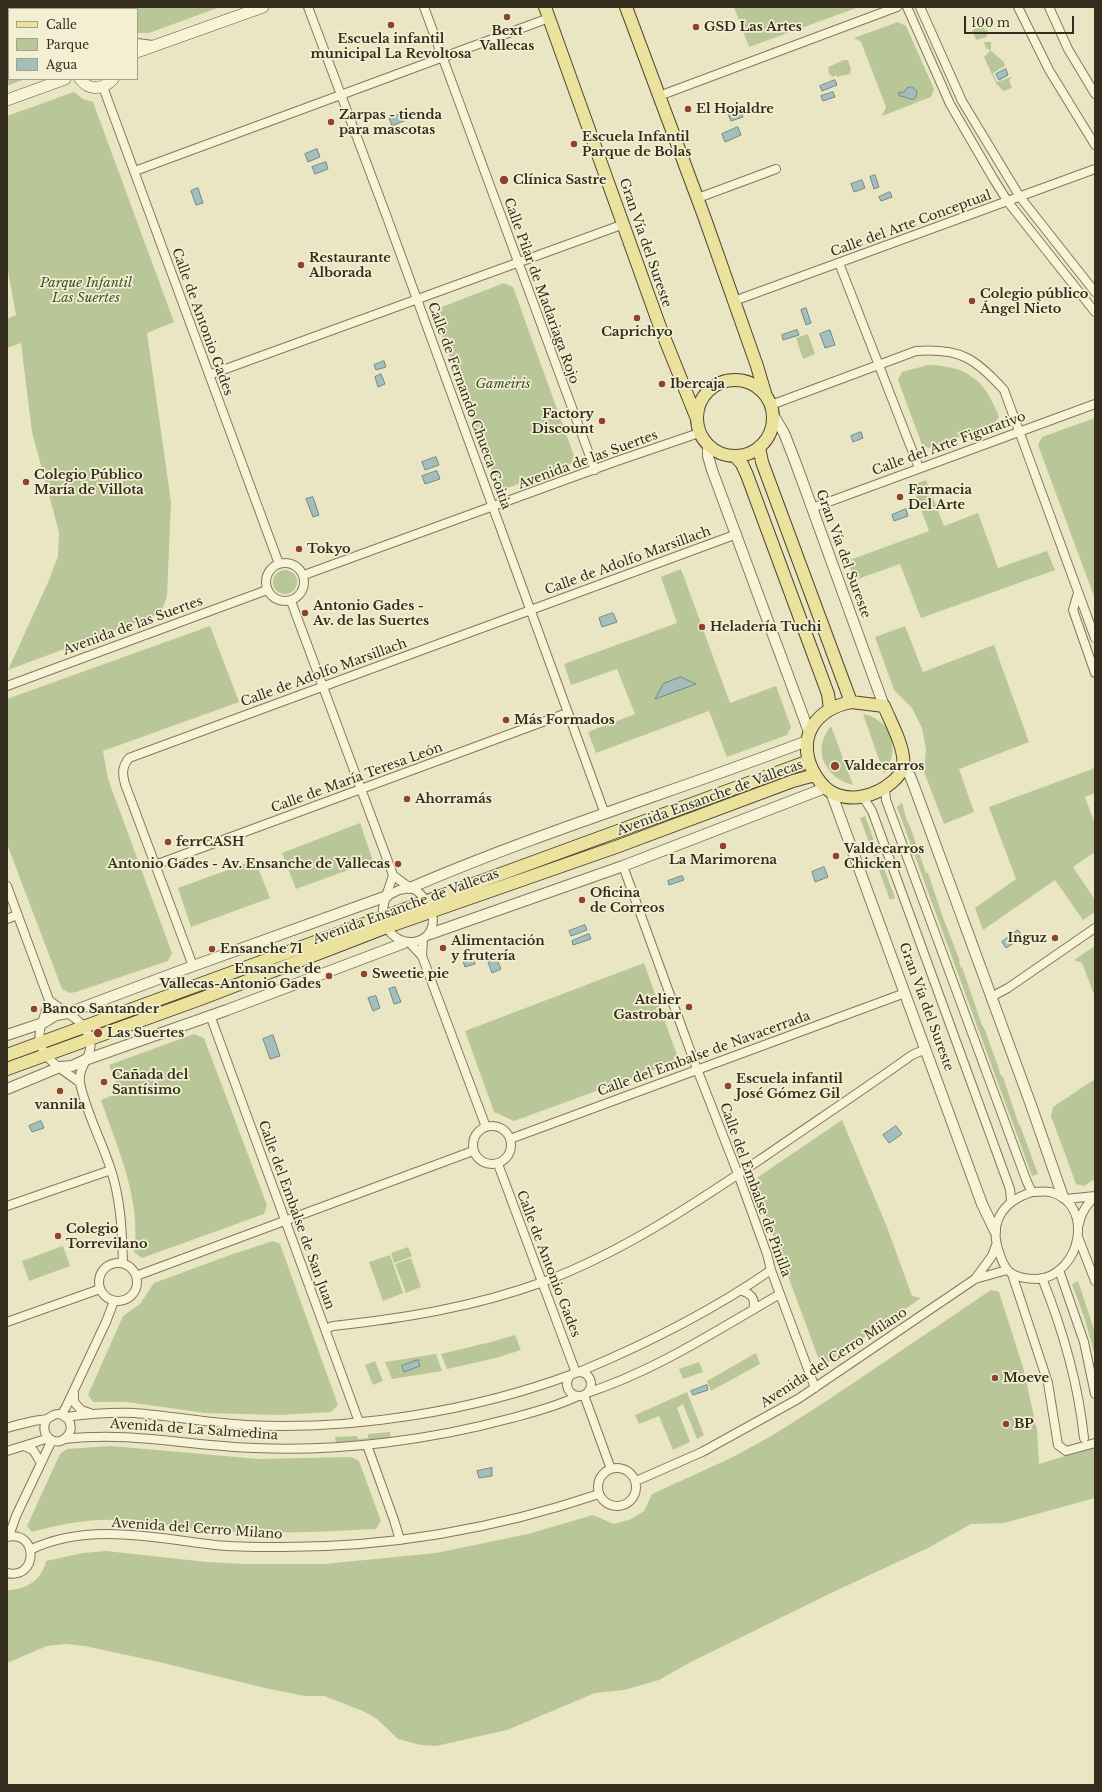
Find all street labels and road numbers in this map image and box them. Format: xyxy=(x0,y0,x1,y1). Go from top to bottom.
street label: Gran Vía del Sureste xyxy=(616,176,674,310)
street label: Calle del Arte Conceptual xyxy=(828,188,994,260)
street label: Calle Pilar de Madariaga Rojo xyxy=(500,196,582,386)
street label: Calle de Antonio Gades xyxy=(168,246,236,398)
street label: Calle de Fernando Chueca Goitia xyxy=(424,300,514,512)
street label: Calle del Arte Figurativo xyxy=(870,409,1028,479)
street label: Avenida de las Suertes xyxy=(516,427,660,493)
street label: Gran Vía del Sureste xyxy=(812,488,874,620)
street label: Calle de Adolfo Marsillach xyxy=(543,524,713,598)
street label: Avenida de las Suertes xyxy=(61,593,205,659)
street label: Calle de Adolfo Marsillach xyxy=(239,636,409,710)
street label: Calle de María Teresa León xyxy=(269,740,445,816)
street label: Avenida Ensanche de Vallecas xyxy=(615,757,805,839)
street label: Avenida Ensanche de Vallecas xyxy=(311,866,501,948)
street label: Gran Vía del Sureste xyxy=(895,941,957,1073)
street label: Calle del Embalse de Navacerrada xyxy=(596,1008,812,1100)
street label: Calle del Embalse de Pinilla xyxy=(716,1101,794,1279)
street label: Calle del Embalse de San Juan xyxy=(255,1118,337,1312)
street label: Calle de Antonio Gades xyxy=(513,1188,583,1340)
street label: Avenida del Cerro Milano xyxy=(758,1305,910,1411)
street label: Avenida de La Salmedina xyxy=(109,1416,279,1444)
street label: Avenida del Cerro Milano xyxy=(111,1515,283,1543)

